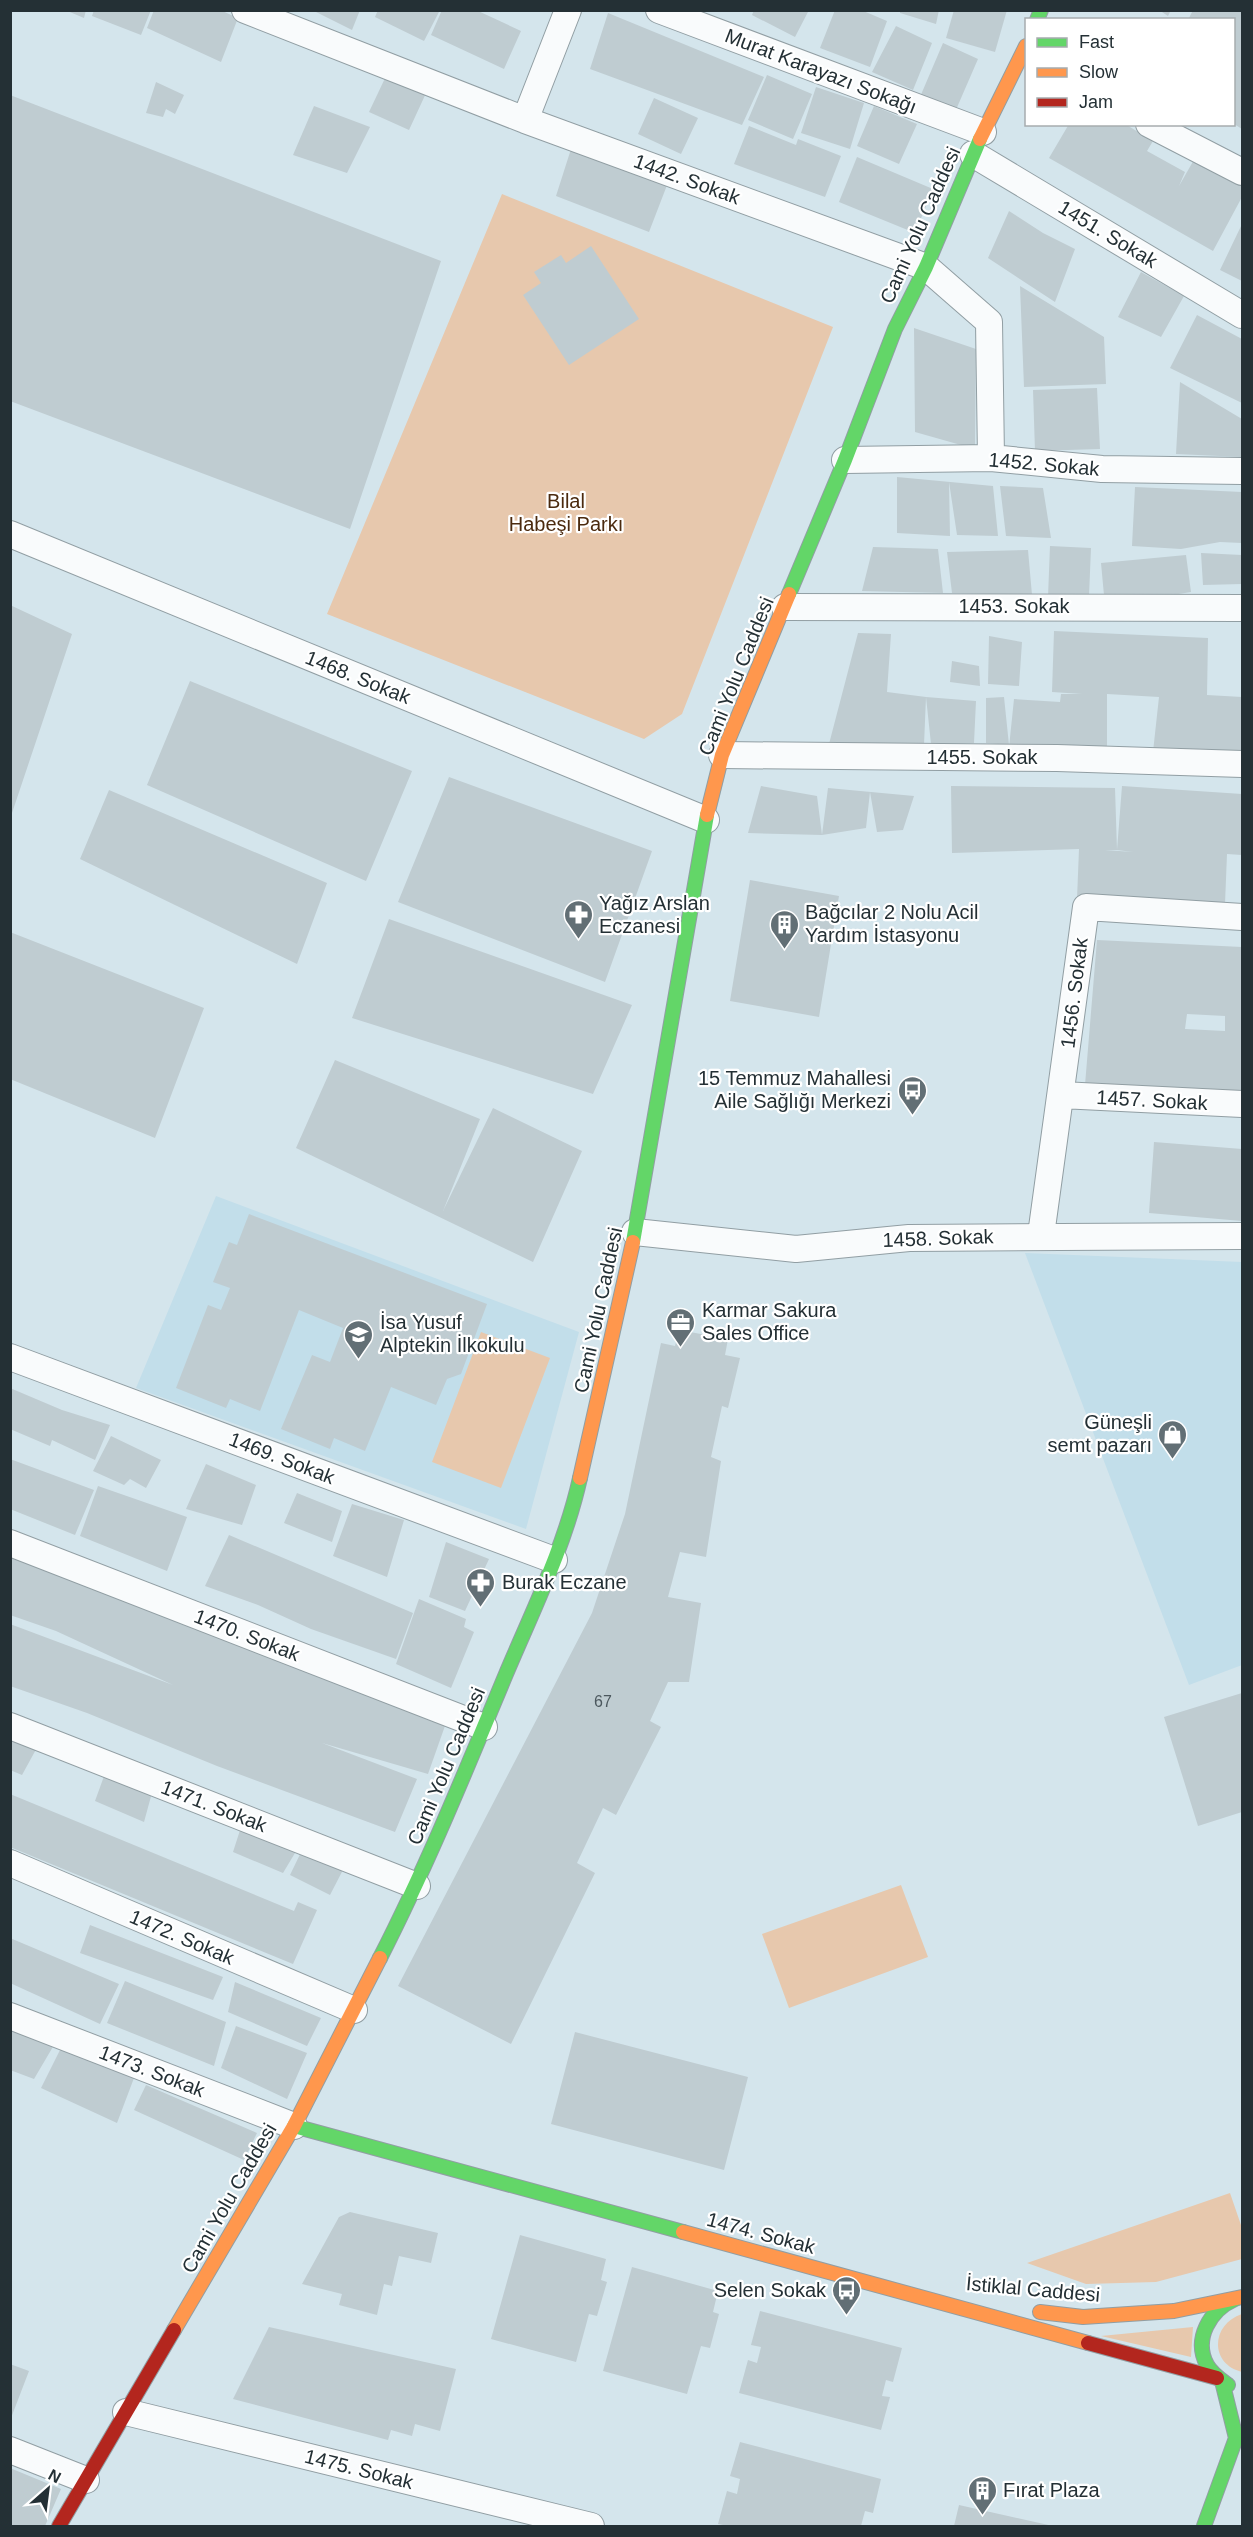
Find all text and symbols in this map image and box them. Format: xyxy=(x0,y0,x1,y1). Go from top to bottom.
legend xyxy=(1025,18,1235,126)
street label: Murat Karayazı Sokağı xyxy=(722,24,920,118)
text: Fast xyxy=(1079,32,1114,52)
text: Slow xyxy=(1079,62,1119,82)
text: Jam xyxy=(1079,92,1113,112)
street label: Cami Yolu Caddesi xyxy=(876,143,964,307)
street label: 1442. Sokak xyxy=(631,150,744,209)
street label: 1451. Sokak xyxy=(1055,196,1162,273)
street label: 1452. Sokak xyxy=(988,448,1101,480)
park label: Bilal Habeşi Parkı xyxy=(509,490,623,535)
street label: Cami Yolu Caddesi xyxy=(694,594,778,758)
street label: 1453. Sokak xyxy=(958,595,1071,617)
street label: 1468. Sokak xyxy=(302,646,415,708)
street label: 1455. Sokak xyxy=(926,746,1039,768)
place label: Yağız Arslan Eczanesi xyxy=(599,892,710,937)
pharmacy icon: Yağız Arslan Eczanesi xyxy=(562,898,594,940)
place label: Bağcılar 2 Nolu Acil Yardım İstasyonu xyxy=(805,901,978,946)
building icon: Bağcılar 2 Nolu Acil Yardım İstasyonu xyxy=(768,908,800,950)
street label: 1456. Sokak xyxy=(1056,935,1092,1050)
place label: 15 Temmuz Mahallesi Aile Sağlığı Merkezi xyxy=(698,1067,891,1112)
bus stop icon: 15 Temmuz Mahallesi Aile Sağlığı Merkezi xyxy=(896,1074,928,1116)
street label: 1457. Sokak xyxy=(1096,1086,1209,1114)
street label: Cami Yolu Caddesi xyxy=(570,1225,626,1395)
street label: 1458. Sokak xyxy=(882,1225,995,1251)
place label: Karmar Sakura Sales Office xyxy=(702,1299,837,1344)
office icon: Karmar Sakura Sales Office xyxy=(665,1306,697,1348)
place label: İsa Yusuf Alptekin İlkokulu xyxy=(380,1311,525,1356)
school or university icon: İsa Yusuf Alptekin İlkokulu xyxy=(343,1318,375,1360)
place label: Güneşli semt pazarı xyxy=(1048,1411,1152,1456)
shop icon: Güneşli semt pazarı xyxy=(1157,1418,1189,1460)
street label: 1469. Sokak xyxy=(226,1428,339,1489)
pharmacy icon: Burak Eczane xyxy=(465,1566,497,1608)
place label: Burak Eczane xyxy=(502,1571,627,1593)
street label: 1470. Sokak xyxy=(191,1605,304,1666)
street label: Cami Yolu Caddesi xyxy=(403,1684,489,1848)
house number: 67 xyxy=(594,1693,612,1710)
street label: 1471. Sokak xyxy=(158,1776,271,1837)
street label: 1472. Sokak xyxy=(127,1905,238,1969)
street label: 1473. Sokak xyxy=(96,2041,209,2102)
street label: Cami Yolu Caddesi xyxy=(177,2119,281,2277)
street label: 1474. Sokak xyxy=(704,2208,819,2258)
street label: İstiklal Caddesi xyxy=(965,2272,1101,2306)
bus stop icon: Selen Sokak xyxy=(831,2274,863,2316)
place label: Selen Sokak xyxy=(714,2279,827,2301)
street label: 1475. Sokak xyxy=(302,2445,417,2493)
north arrow xyxy=(18,2459,78,2519)
text: N xyxy=(46,2466,64,2486)
building icon: Fırat Plaza xyxy=(966,2474,998,2516)
place label: Fırat Plaza xyxy=(1003,2479,1101,2501)

